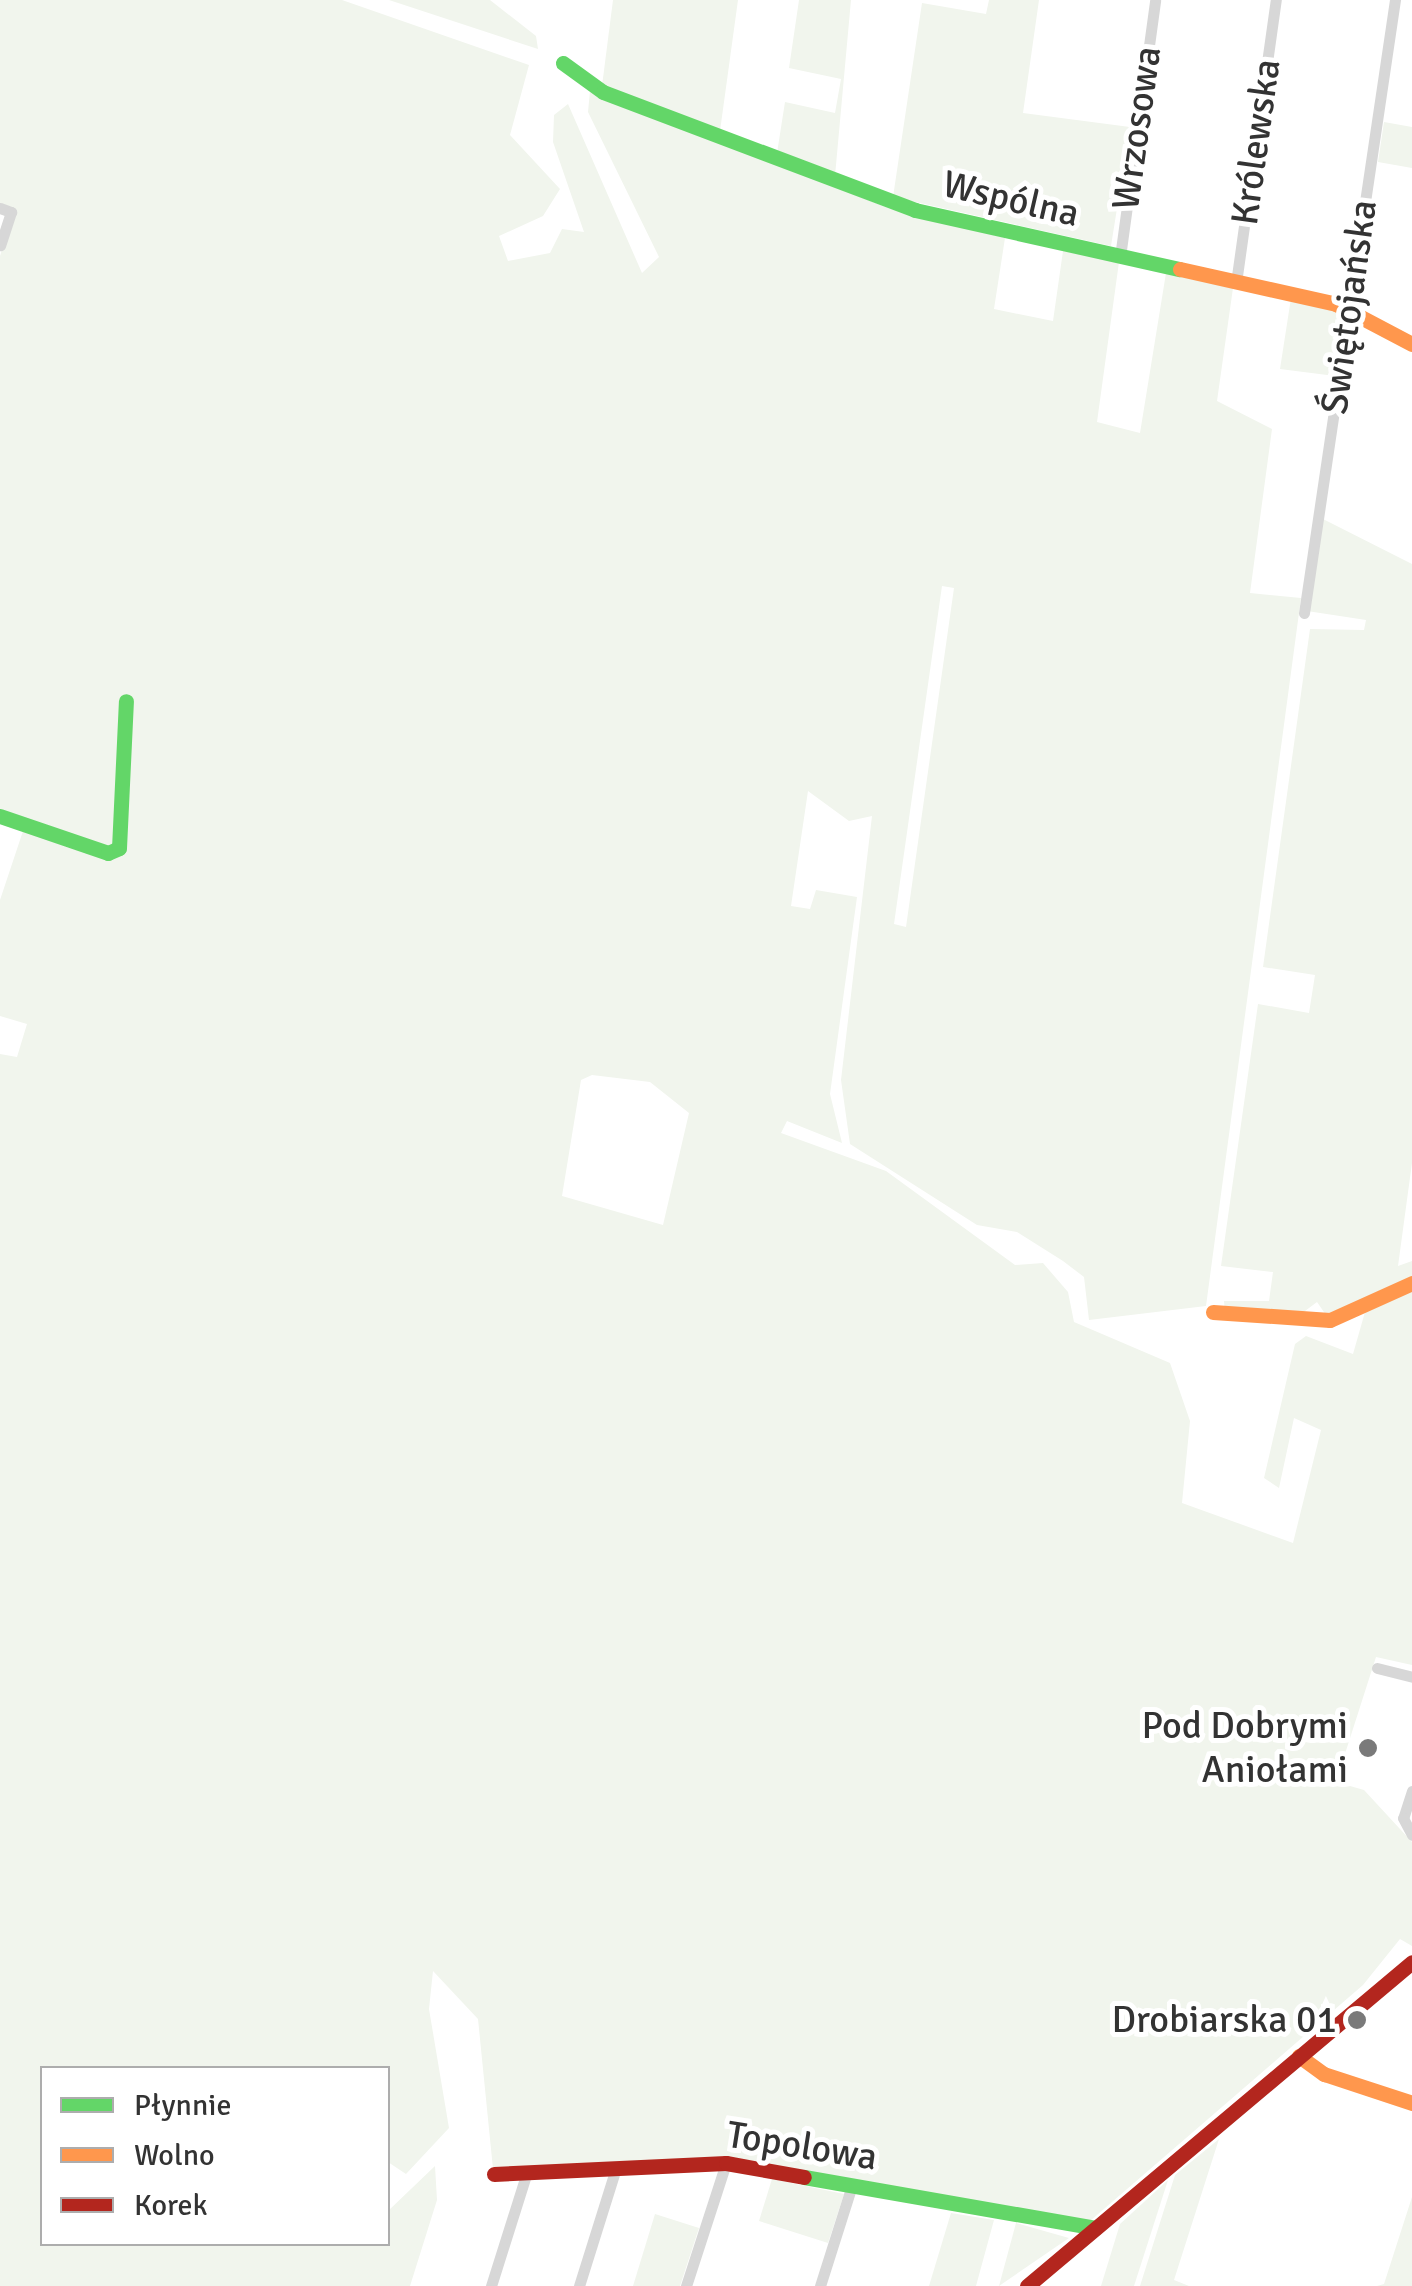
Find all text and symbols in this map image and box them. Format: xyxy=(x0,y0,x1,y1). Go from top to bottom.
street label: Wrzosowa xyxy=(1103,43,1171,213)
street label: Królewska xyxy=(1222,56,1290,228)
street label: Wspólna xyxy=(938,161,1084,237)
street label: Świętojańska xyxy=(1311,197,1387,417)
place label: Pod Dobrymi Aniołami xyxy=(1141,1703,1348,1792)
marker: Pod Dobrymi Aniołami xyxy=(1357,1737,1379,1759)
place label: Drobiarska 01 xyxy=(1111,1997,1337,2043)
marker: Drobiarska 01 xyxy=(1346,2009,1368,2031)
legend xyxy=(40,2066,390,2246)
text: Płynnie xyxy=(134,2087,231,2124)
street label: Topolowa xyxy=(724,2112,880,2180)
text: Wolno xyxy=(134,2137,215,2174)
text: Korek xyxy=(134,2187,208,2224)

